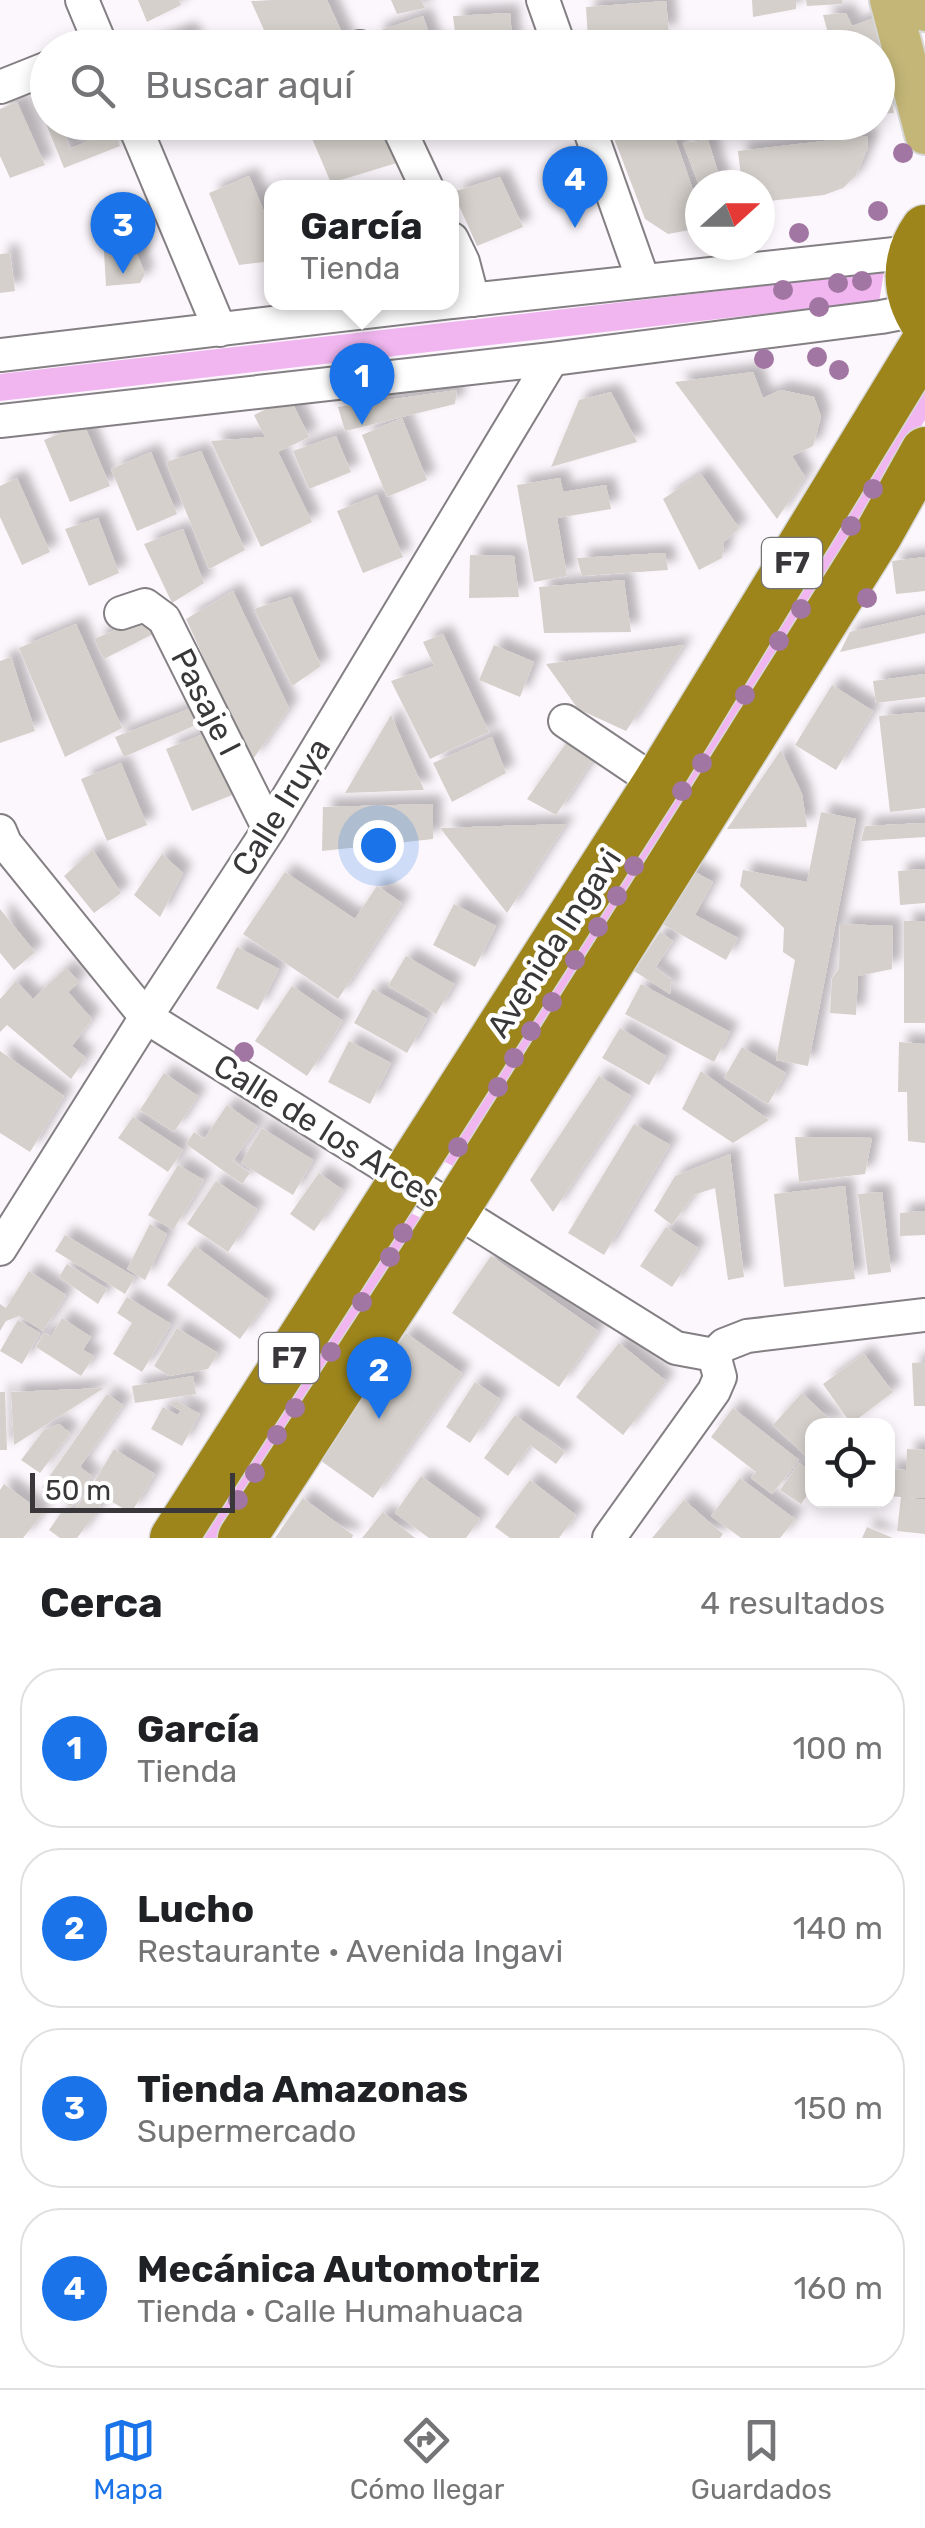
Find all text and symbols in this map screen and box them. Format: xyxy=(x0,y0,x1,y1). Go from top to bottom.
search box xyxy=(30,30,895,140)
icon: search xyxy=(65,58,120,113)
text: Buscar aquí xyxy=(145,62,353,108)
pin: 4 xyxy=(542,146,608,228)
north arrow xyxy=(685,170,775,260)
popup xyxy=(264,180,459,310)
pin: 3 xyxy=(90,192,156,274)
text: García xyxy=(300,203,423,249)
text: Tienda xyxy=(300,249,400,287)
pin: 1 xyxy=(330,342,394,425)
road number: F7 xyxy=(762,538,822,588)
street label: Pasaje I xyxy=(163,642,249,762)
street label: Calle Iruya xyxy=(224,731,338,883)
your location xyxy=(353,820,404,871)
street label: Avenida Ingavi xyxy=(479,842,629,1044)
street label: Calle de los Arces xyxy=(207,1046,447,1216)
road number: F7 xyxy=(259,1333,319,1383)
pin: 2 xyxy=(346,1336,412,1419)
map controls xyxy=(805,1418,895,1508)
button: locate xyxy=(805,1418,895,1508)
scale bar xyxy=(30,1468,235,1512)
text: 50 m xyxy=(45,1474,111,1507)
text: Cerca xyxy=(40,1578,163,1628)
text: 4 resultados xyxy=(700,1584,885,1622)
text: García xyxy=(137,1706,260,1752)
text: 1 xyxy=(67,1729,82,1767)
text: 100 m xyxy=(792,1729,883,1767)
text: Tienda xyxy=(137,1752,237,1790)
text: Lucho xyxy=(137,1886,254,1932)
text: 2 xyxy=(64,1909,85,1947)
text: 140 m xyxy=(793,1909,883,1947)
text: Restaurante · Avenida Ingavi xyxy=(137,1932,563,1970)
text: Tienda Amazonas xyxy=(137,2066,468,2112)
text: 3 xyxy=(64,2089,85,2127)
text: 150 m xyxy=(794,2089,883,2127)
text: Supermercado xyxy=(137,2112,356,2150)
text: Mecánica Automotriz xyxy=(137,2246,540,2292)
text: 4 xyxy=(64,2269,85,2307)
text: 160 m xyxy=(793,2269,883,2307)
text: Tienda · Calle Humahuaca xyxy=(137,2292,524,2330)
tab: Mapa xyxy=(93,2413,163,2506)
tab: Cómo llegar xyxy=(350,2413,504,2506)
tab: Guardados xyxy=(691,2413,832,2506)

